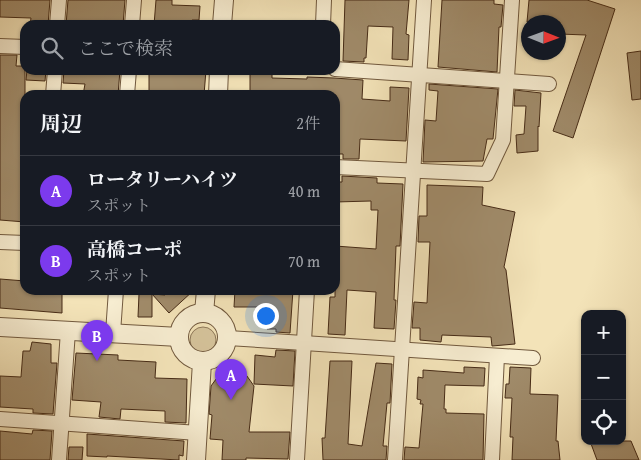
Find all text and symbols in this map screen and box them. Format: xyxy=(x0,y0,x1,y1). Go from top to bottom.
north arrow xyxy=(521,15,566,60)
search box xyxy=(20,20,340,75)
icon: search xyxy=(38,34,66,62)
text: ここで検索 xyxy=(78,34,173,62)
text: 周辺 xyxy=(40,108,82,139)
text: 2件 xyxy=(296,111,320,135)
text: ロータリーハイツ xyxy=(87,165,238,193)
text: A xyxy=(51,179,61,203)
text: 40 m xyxy=(288,179,320,203)
text: スポット xyxy=(87,193,151,217)
text: 高橋コーポ xyxy=(87,235,182,263)
text: B xyxy=(51,249,61,273)
text: 70 m xyxy=(288,249,320,273)
text: スポット xyxy=(87,263,151,287)
your location xyxy=(253,303,279,329)
map controls xyxy=(581,310,626,445)
button: + xyxy=(581,310,626,355)
pin: B xyxy=(81,320,113,361)
button: − xyxy=(581,355,626,400)
pin: A xyxy=(215,359,247,400)
button: locate xyxy=(581,400,626,445)

